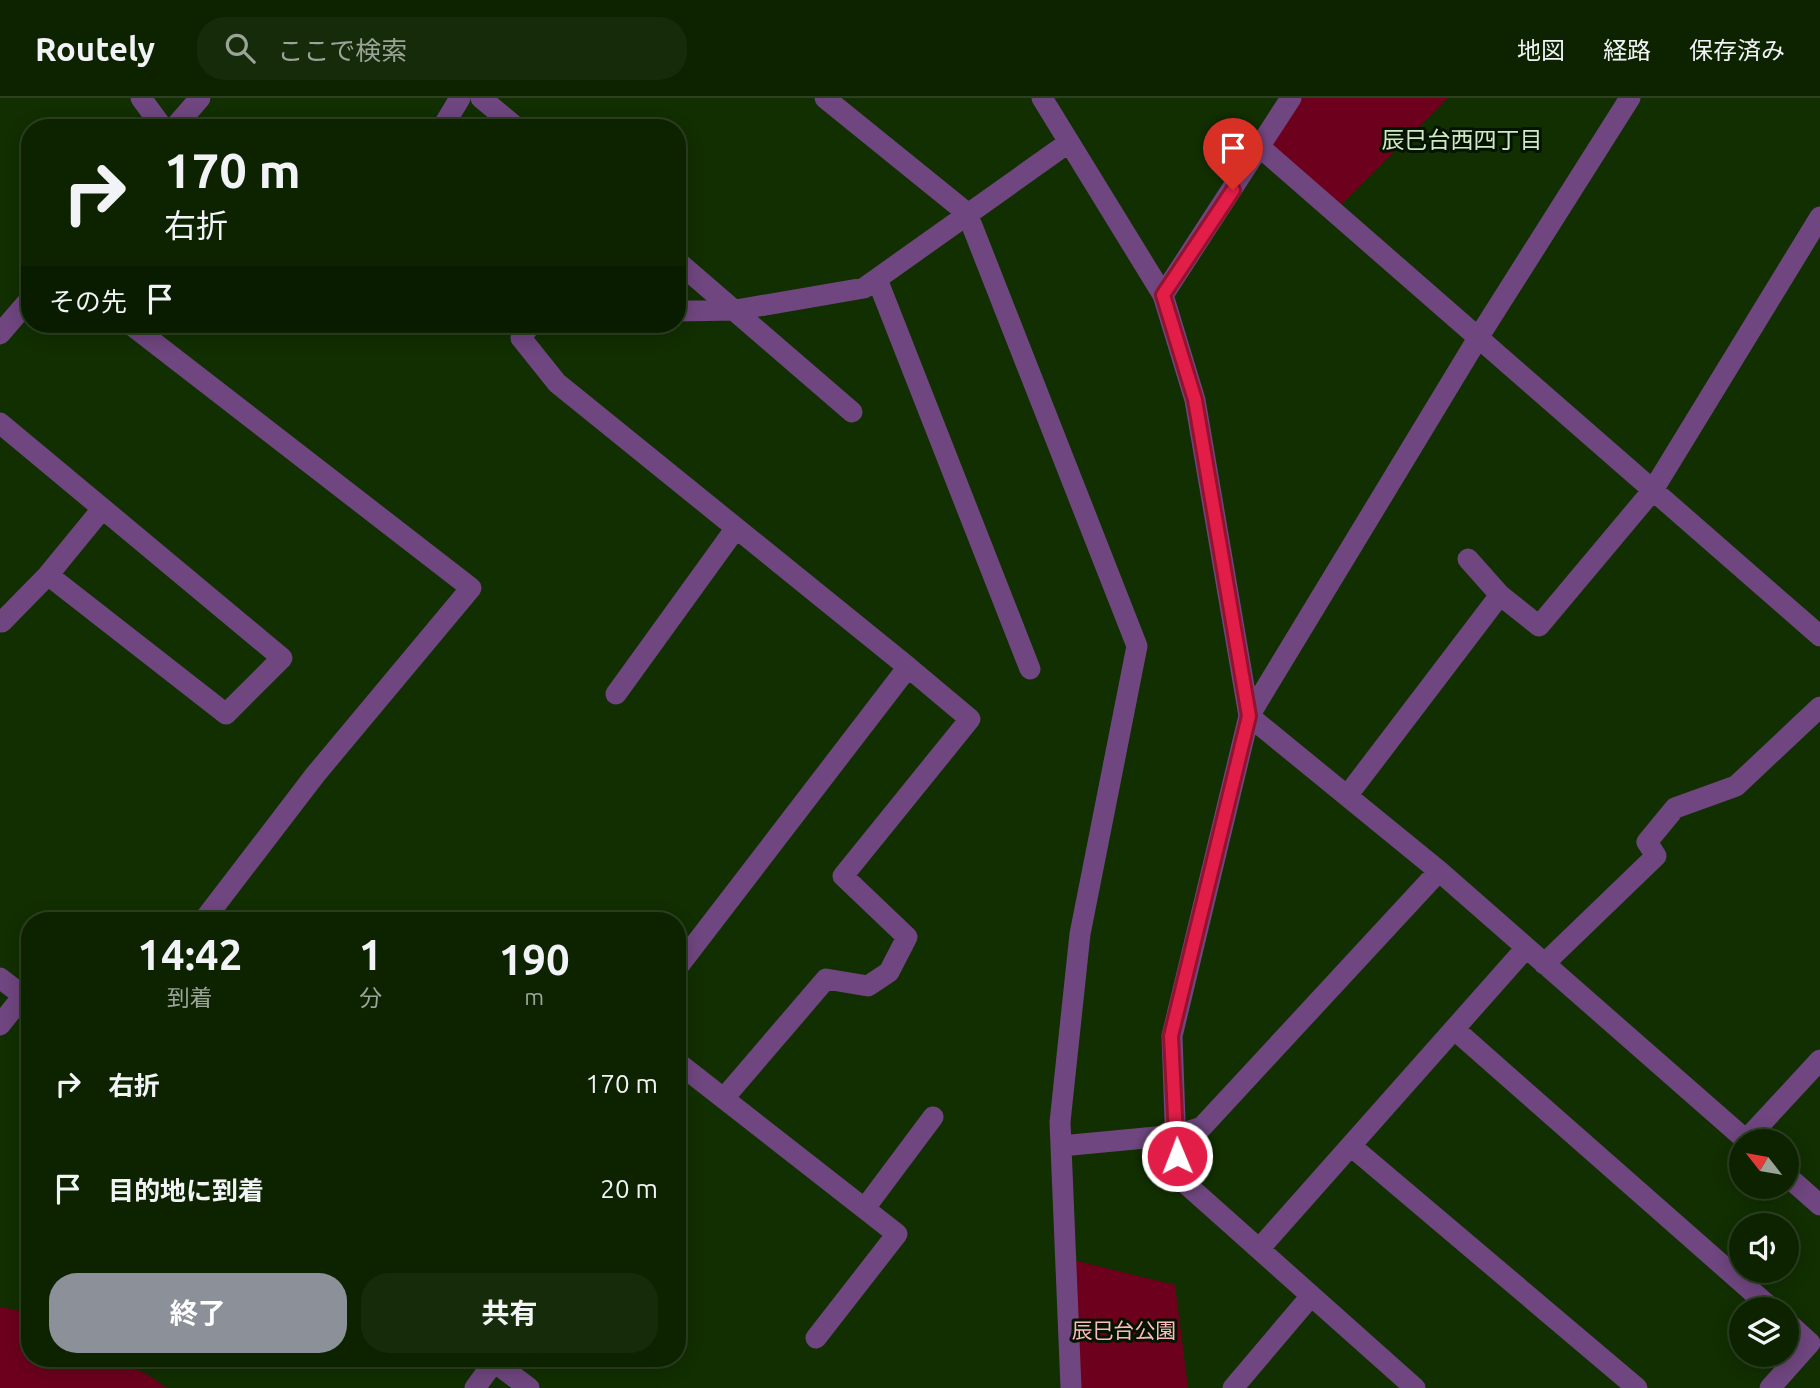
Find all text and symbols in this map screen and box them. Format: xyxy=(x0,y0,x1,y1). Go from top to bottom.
search box xyxy=(197,17,687,80)
icon: search xyxy=(221,29,259,67)
text: Routely xyxy=(35,30,155,67)
text: ここで検索 xyxy=(277,36,407,65)
text: 地図 xyxy=(1517,37,1565,64)
text: 経路 xyxy=(1603,37,1651,64)
text: 保存済み xyxy=(1689,37,1785,64)
pin xyxy=(1203,118,1263,190)
district label: 辰巳台西四丁目 xyxy=(1382,127,1543,152)
icon: arrive xyxy=(1214,129,1252,167)
text: 170 m xyxy=(164,142,301,197)
icon: right xyxy=(49,147,140,238)
text: 右折 xyxy=(164,207,228,243)
icon: arrive xyxy=(141,280,179,318)
text: その先 xyxy=(49,287,127,316)
text: 14:42 xyxy=(137,931,242,978)
text: 1 xyxy=(359,931,382,978)
text: 190 xyxy=(499,936,570,983)
text: m xyxy=(524,984,544,1009)
text: 到着 xyxy=(167,985,213,1010)
text: 分 xyxy=(359,985,382,1010)
icon: right xyxy=(49,1065,87,1103)
text: 170 m xyxy=(586,1069,658,1098)
text: 右折 xyxy=(108,1071,160,1100)
position arrow xyxy=(1140,1119,1214,1193)
north arrow xyxy=(1729,1129,1799,1199)
map controls xyxy=(1729,1129,1799,1367)
icon: arrive xyxy=(49,1170,87,1208)
text: 20 m xyxy=(600,1174,658,1203)
text: 目的地に到着 xyxy=(108,1176,264,1205)
button: sound xyxy=(1729,1213,1799,1283)
button: 終了 xyxy=(49,1273,347,1353)
button: 共有 xyxy=(361,1273,658,1353)
button: layers xyxy=(1729,1297,1799,1367)
park label: 辰巳台公園 xyxy=(1072,1318,1177,1342)

